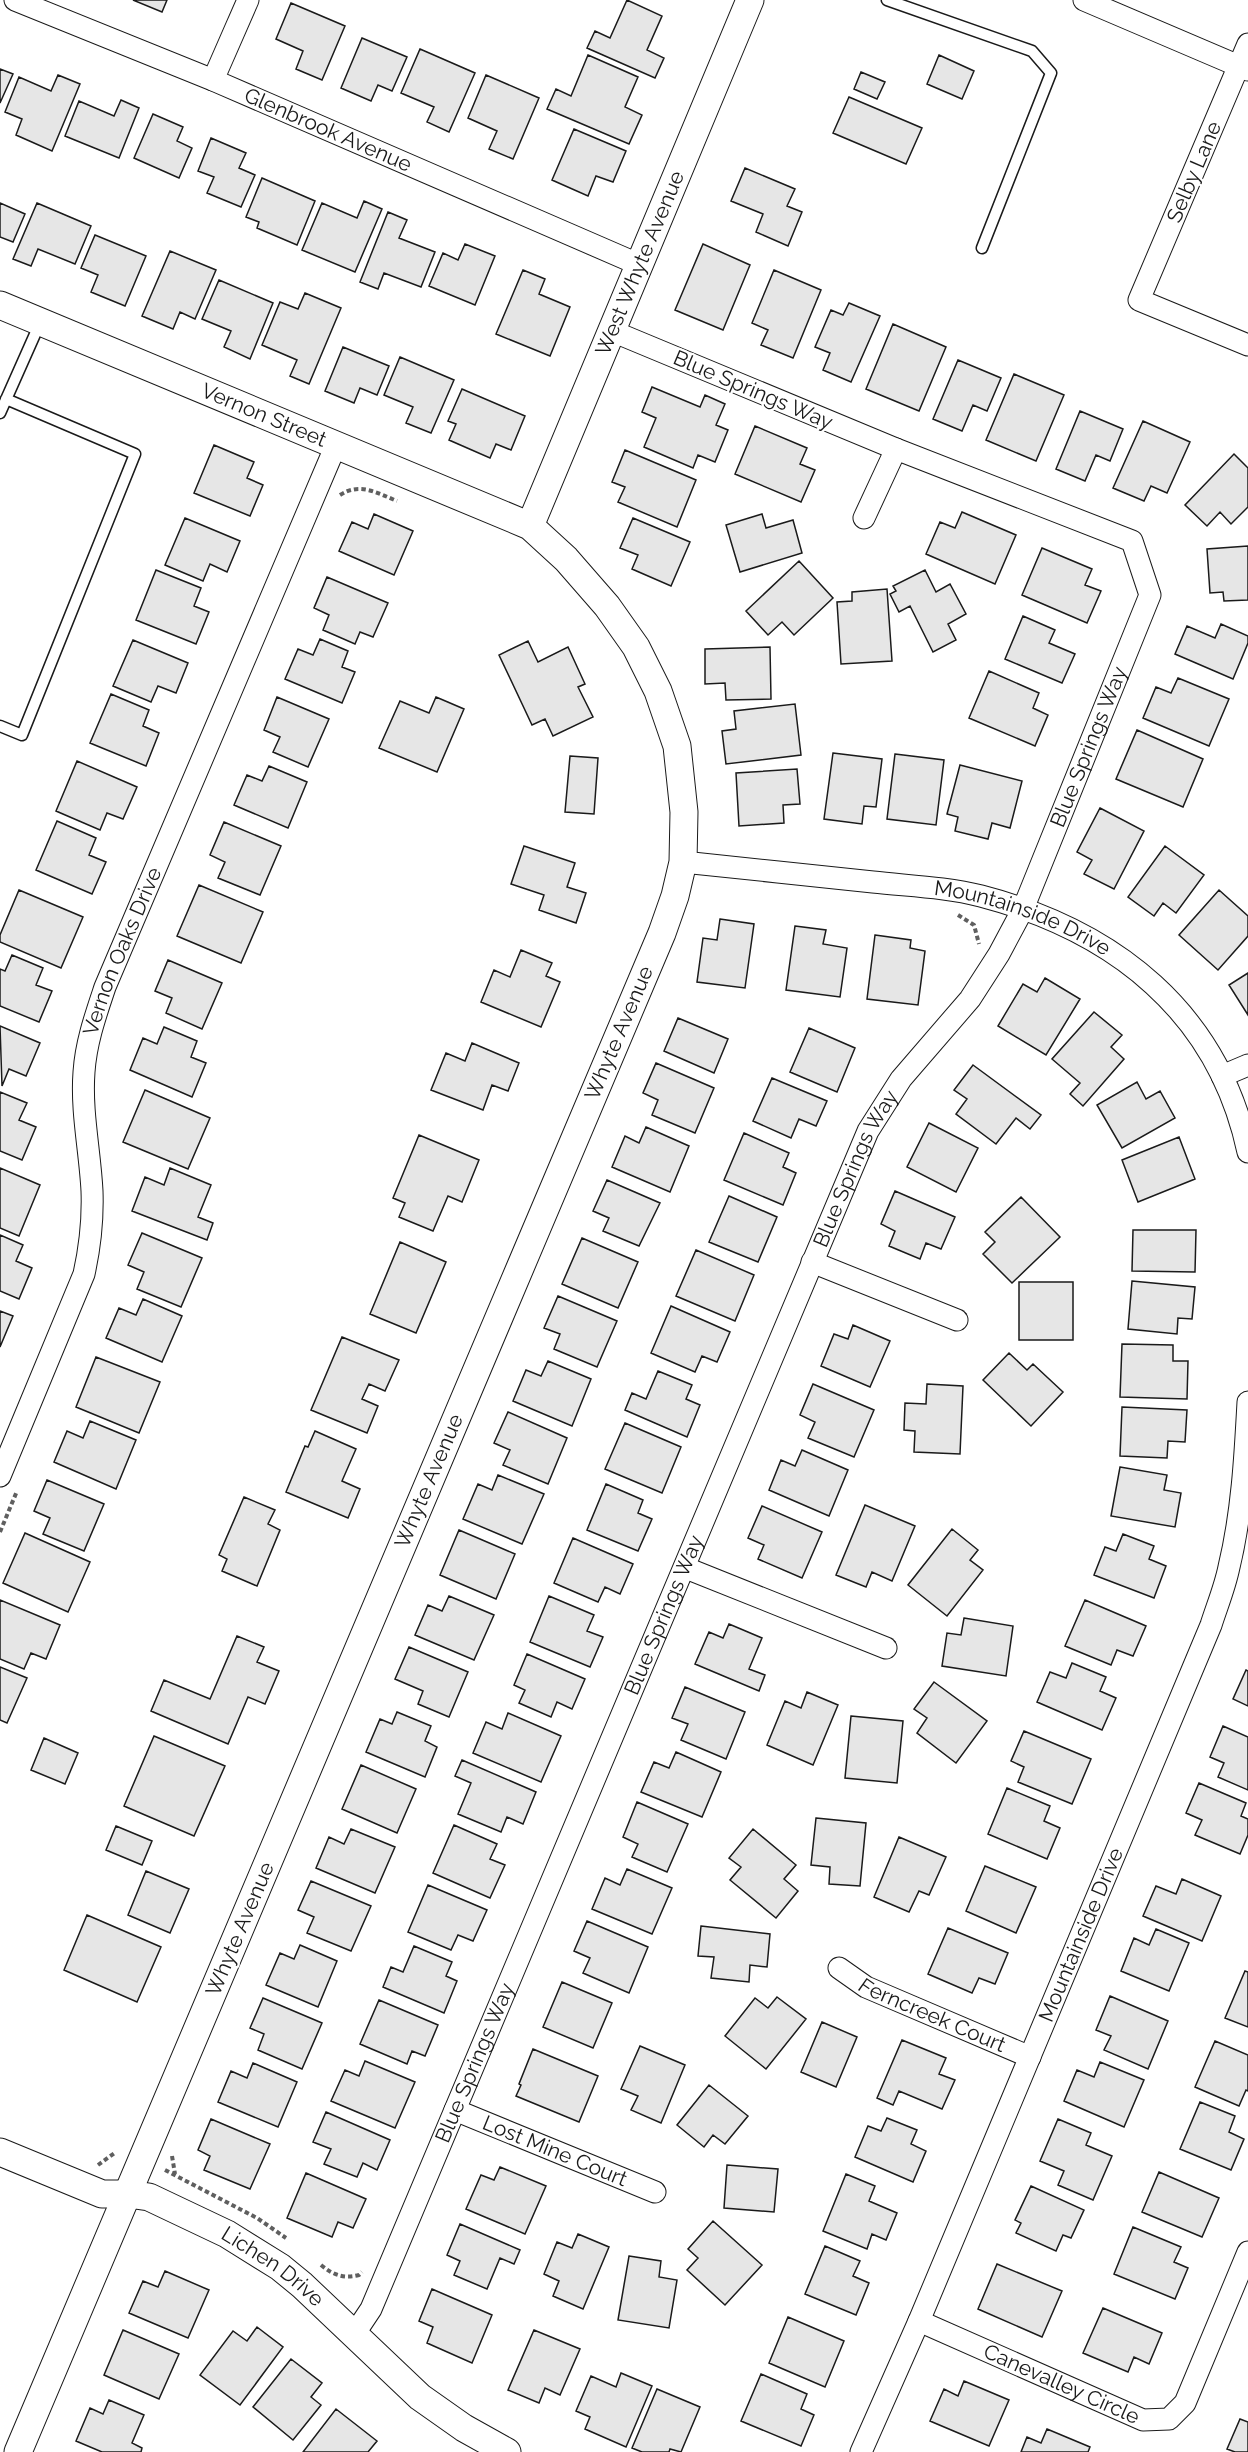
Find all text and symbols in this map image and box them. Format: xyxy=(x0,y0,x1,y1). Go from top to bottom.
street label: Glenbrook Avenue xyxy=(241,82,416,177)
street label: Selby Lane xyxy=(1161,117,1226,226)
street label: West Whyte Avenue xyxy=(590,167,689,359)
street label: Blue Springs Way xyxy=(670,345,837,434)
street label: Vernon Street xyxy=(198,377,330,452)
street label: Blue Springs Way xyxy=(1044,663,1132,831)
street label: Vernon Oaks Drive xyxy=(78,863,167,1038)
street label: Mountainside Drive xyxy=(933,875,1115,960)
street label: Whyte Avenue xyxy=(579,962,658,1103)
street label: Blue Springs Way xyxy=(807,1085,903,1251)
street label: Whyte Avenue xyxy=(389,1410,468,1551)
street label: Blue Springs Way xyxy=(619,1531,708,1699)
street label: Mountainside Drive xyxy=(1033,1844,1128,2025)
street label: Whyte Avenue xyxy=(200,1858,279,1999)
street label: Ferncreek Court xyxy=(854,1973,1010,2057)
street label: Blue Springs Way xyxy=(430,1979,519,2146)
street label: Lost Mine Court xyxy=(479,2110,631,2191)
street label: Lichen Drive xyxy=(217,2221,330,2311)
street label: Canevalley Circle xyxy=(980,2338,1144,2429)

